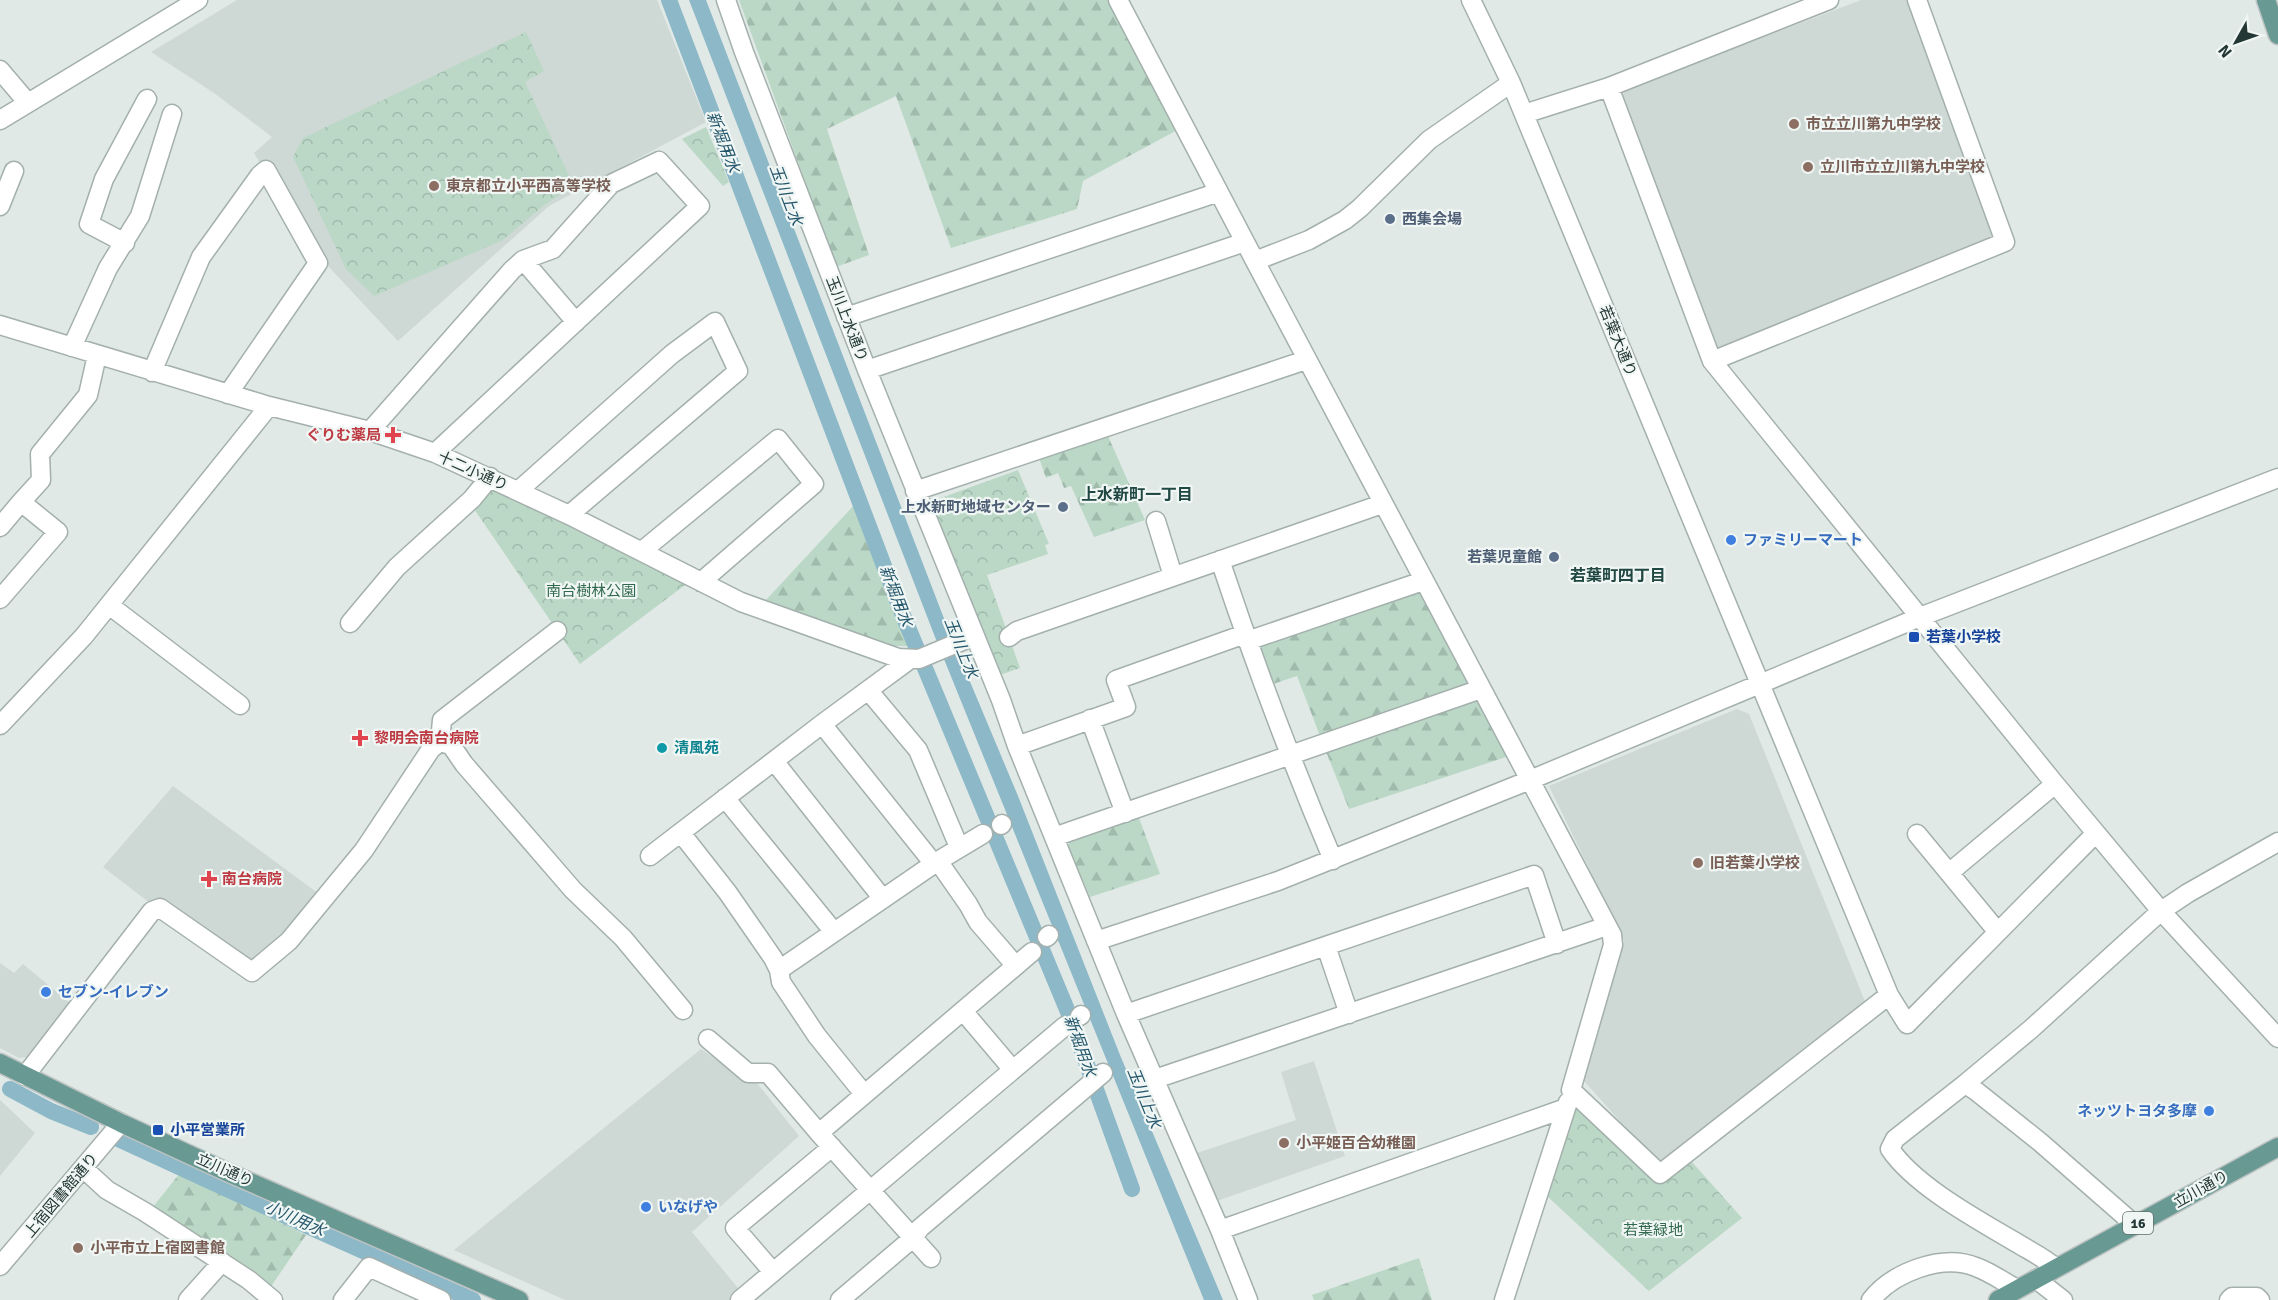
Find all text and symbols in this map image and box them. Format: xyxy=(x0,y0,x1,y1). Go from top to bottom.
north arrow xyxy=(2206,12,2266,72)
text: N xyxy=(2214,40,2237,62)
water label: 新堀用水 xyxy=(702,109,745,177)
place label: 市立立川第九中学校 xyxy=(1806,115,1941,133)
marker: 市立立川第九中学校 xyxy=(1787,117,1801,131)
place label: 立川市立立川第九中学校 xyxy=(1820,158,1985,176)
marker: 立川市立立川第九中学校 xyxy=(1801,160,1815,174)
water label: 玉川上水 xyxy=(765,162,808,230)
place label: 東京都立小平西高等学校 xyxy=(446,177,611,195)
marker: 東京都立小平西高等学校 xyxy=(427,179,441,193)
place label: 西集会場 xyxy=(1402,210,1462,228)
marker: 西集会場 xyxy=(1383,212,1397,226)
street label: 玉川上水通り xyxy=(822,274,872,364)
street label: 若葉大通り xyxy=(1596,303,1640,379)
place label: ぐりむ薬局 xyxy=(306,426,381,444)
marker: ぐりむ薬局 xyxy=(386,428,400,442)
street label: 十二小通り xyxy=(435,448,511,494)
district label: 上水新町一丁目 xyxy=(1081,485,1193,505)
place label: 上水新町地域センター xyxy=(901,498,1051,516)
marker: 上水新町地域センター xyxy=(1056,500,1070,514)
place label: ファミリーマート xyxy=(1743,531,1863,549)
marker: ファミリーマート xyxy=(1724,533,1738,547)
place label: 若葉児童館 xyxy=(1467,548,1542,566)
marker: 若葉児童館 xyxy=(1547,550,1561,564)
water label: 新堀用水 xyxy=(875,563,918,631)
district label: 若葉町四丁目 xyxy=(1570,566,1666,586)
park label: 南台樹林公園 xyxy=(546,582,636,600)
water label: 玉川上水 xyxy=(940,615,983,683)
place label: 若葉小学校 xyxy=(1926,628,2001,646)
marker: 若葉小学校 xyxy=(1907,630,1921,644)
marker: 黎明会南台病院 xyxy=(351,729,369,747)
place label: 黎明会南台病院 xyxy=(374,729,479,747)
place label: 清風苑 xyxy=(674,739,719,757)
marker: 清風苑 xyxy=(655,741,669,755)
place label: 旧若葉小学校 xyxy=(1710,854,1800,872)
marker: 旧若葉小学校 xyxy=(1691,856,1705,870)
marker: 南台病院 xyxy=(200,870,218,888)
place label: 南台病院 xyxy=(222,870,282,888)
place label: セブン-イレブン xyxy=(58,983,169,1001)
marker: セブン-イレブン xyxy=(39,985,53,999)
water label: 新堀用水 xyxy=(1060,1013,1101,1081)
water label: 玉川上水 xyxy=(1123,1065,1166,1133)
place label: ネッツトヨタ多摩 xyxy=(2077,1102,2197,1120)
marker: ネッツトヨタ多摩 xyxy=(2202,1104,2216,1118)
place label: 小平営業所 xyxy=(170,1121,245,1139)
marker: 小平営業所 xyxy=(151,1123,165,1137)
place label: 小平姫百合幼稚園 xyxy=(1296,1134,1416,1152)
marker: 小平姫百合幼稚園 xyxy=(1277,1136,1291,1150)
street label: 上宿図書館通り xyxy=(20,1149,102,1241)
street label: 立川通り xyxy=(194,1150,256,1190)
street label: 立川通り xyxy=(2170,1167,2232,1211)
water label: 小川用水 xyxy=(262,1197,330,1242)
place label: いなげや xyxy=(658,1198,718,1216)
marker: いなげや xyxy=(639,1200,653,1214)
road number: 16 xyxy=(2123,1212,2153,1234)
park label: 若葉緑地 xyxy=(1623,1221,1683,1239)
place label: 小平市立上宿図書館 xyxy=(90,1239,225,1257)
marker: 小平市立上宿図書館 xyxy=(71,1241,85,1255)

